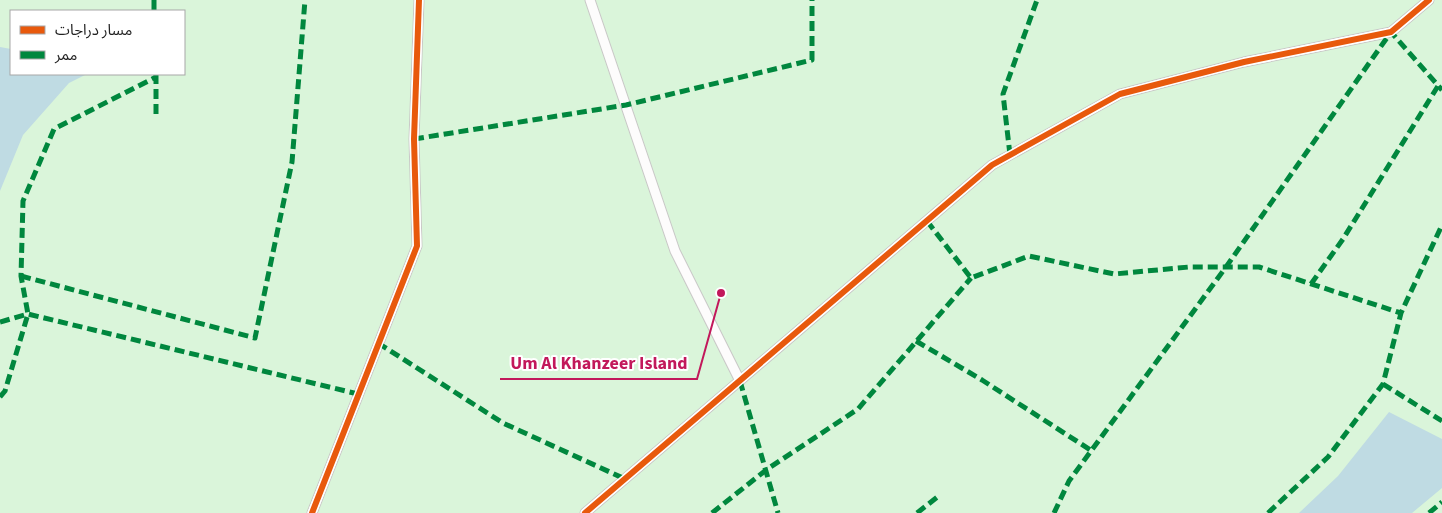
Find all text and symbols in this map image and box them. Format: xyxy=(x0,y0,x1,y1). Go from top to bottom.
legend xyxy=(10,10,185,75)
text: مسار دراجات xyxy=(55,20,132,41)
text: ممر xyxy=(54,45,78,66)
callout: Um Al Khanzeer Island xyxy=(500,346,697,379)
text: Um Al Khanzeer Island xyxy=(510,351,688,376)

